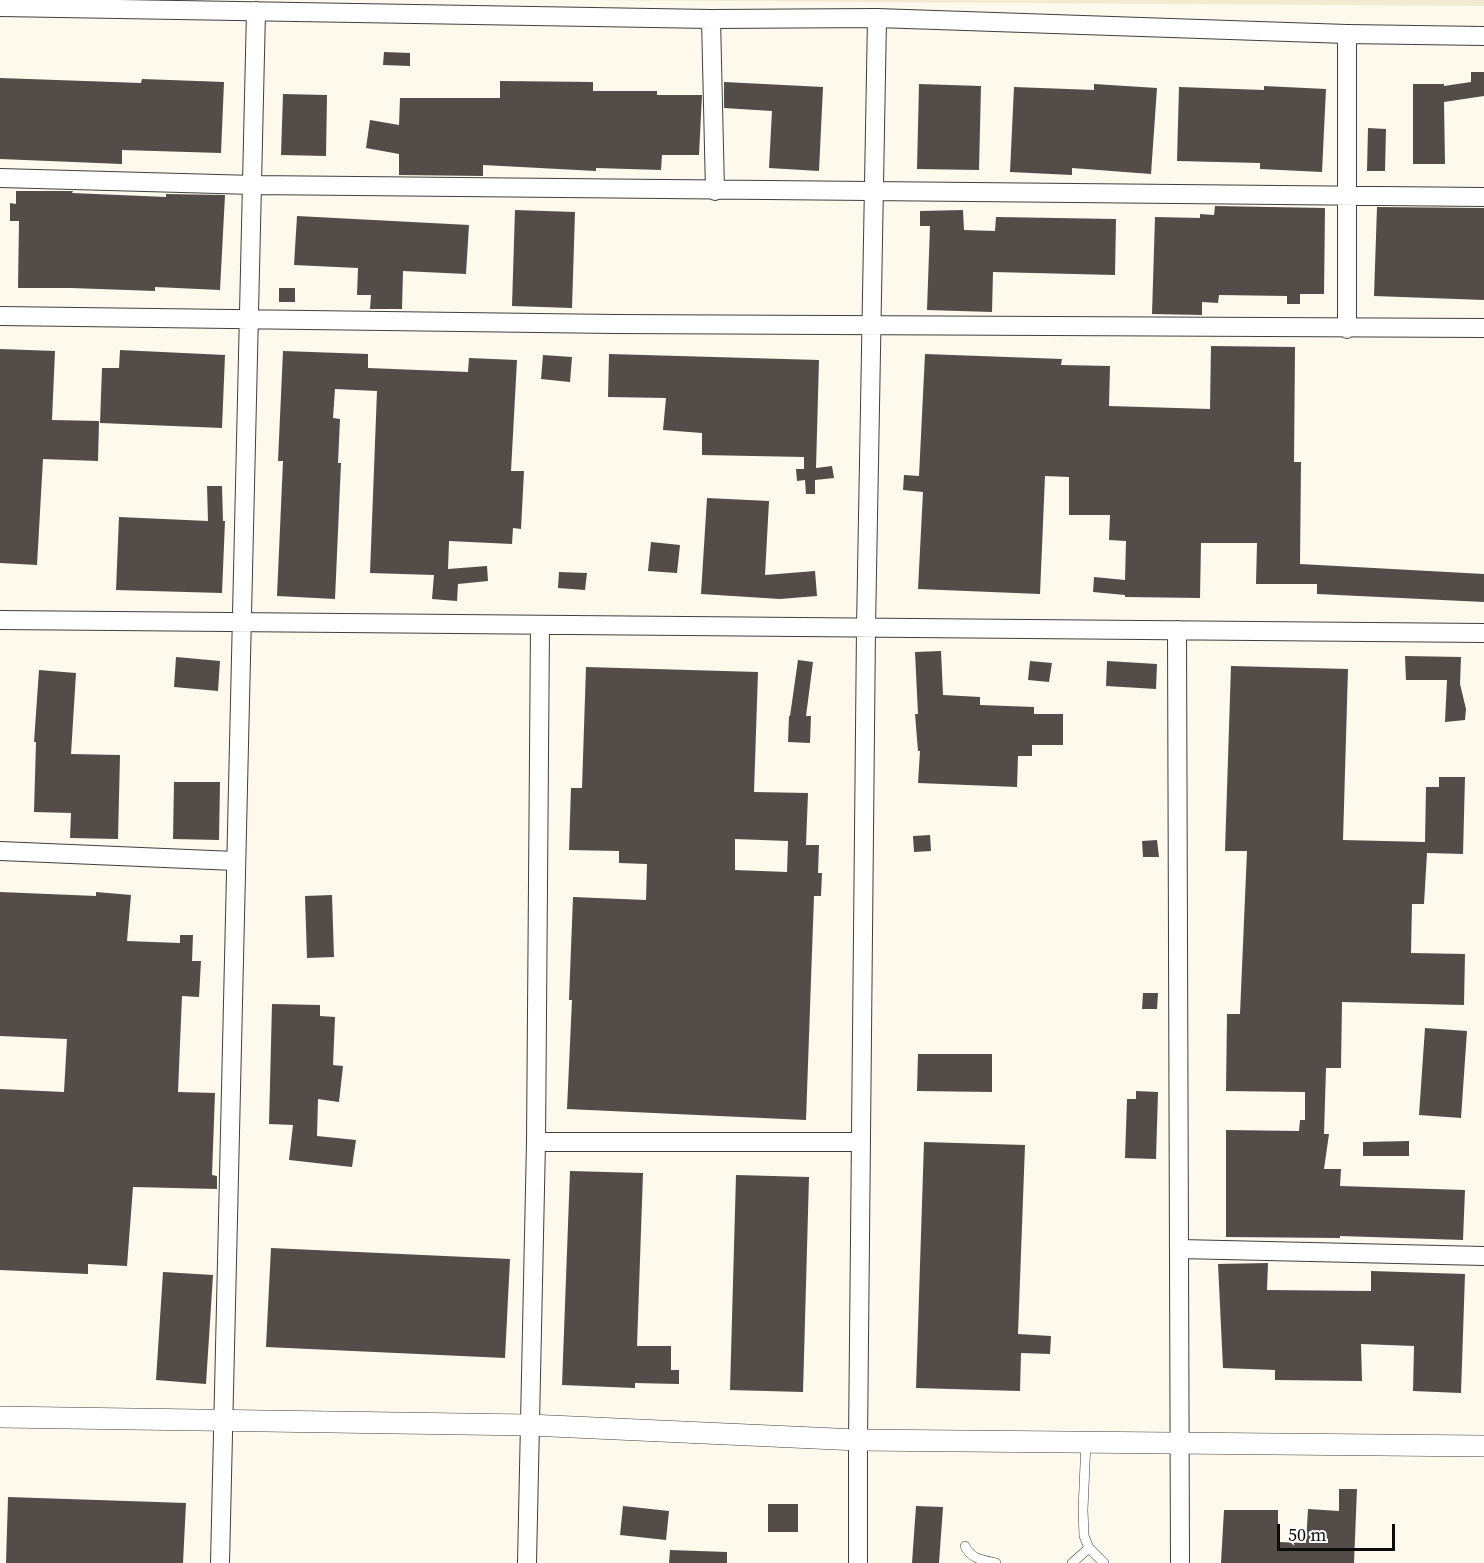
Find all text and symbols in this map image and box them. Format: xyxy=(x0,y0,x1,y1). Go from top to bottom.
scale bar xyxy=(1280,1512,1398,1550)
text: 50 m xyxy=(1288,1522,1326,1547)

